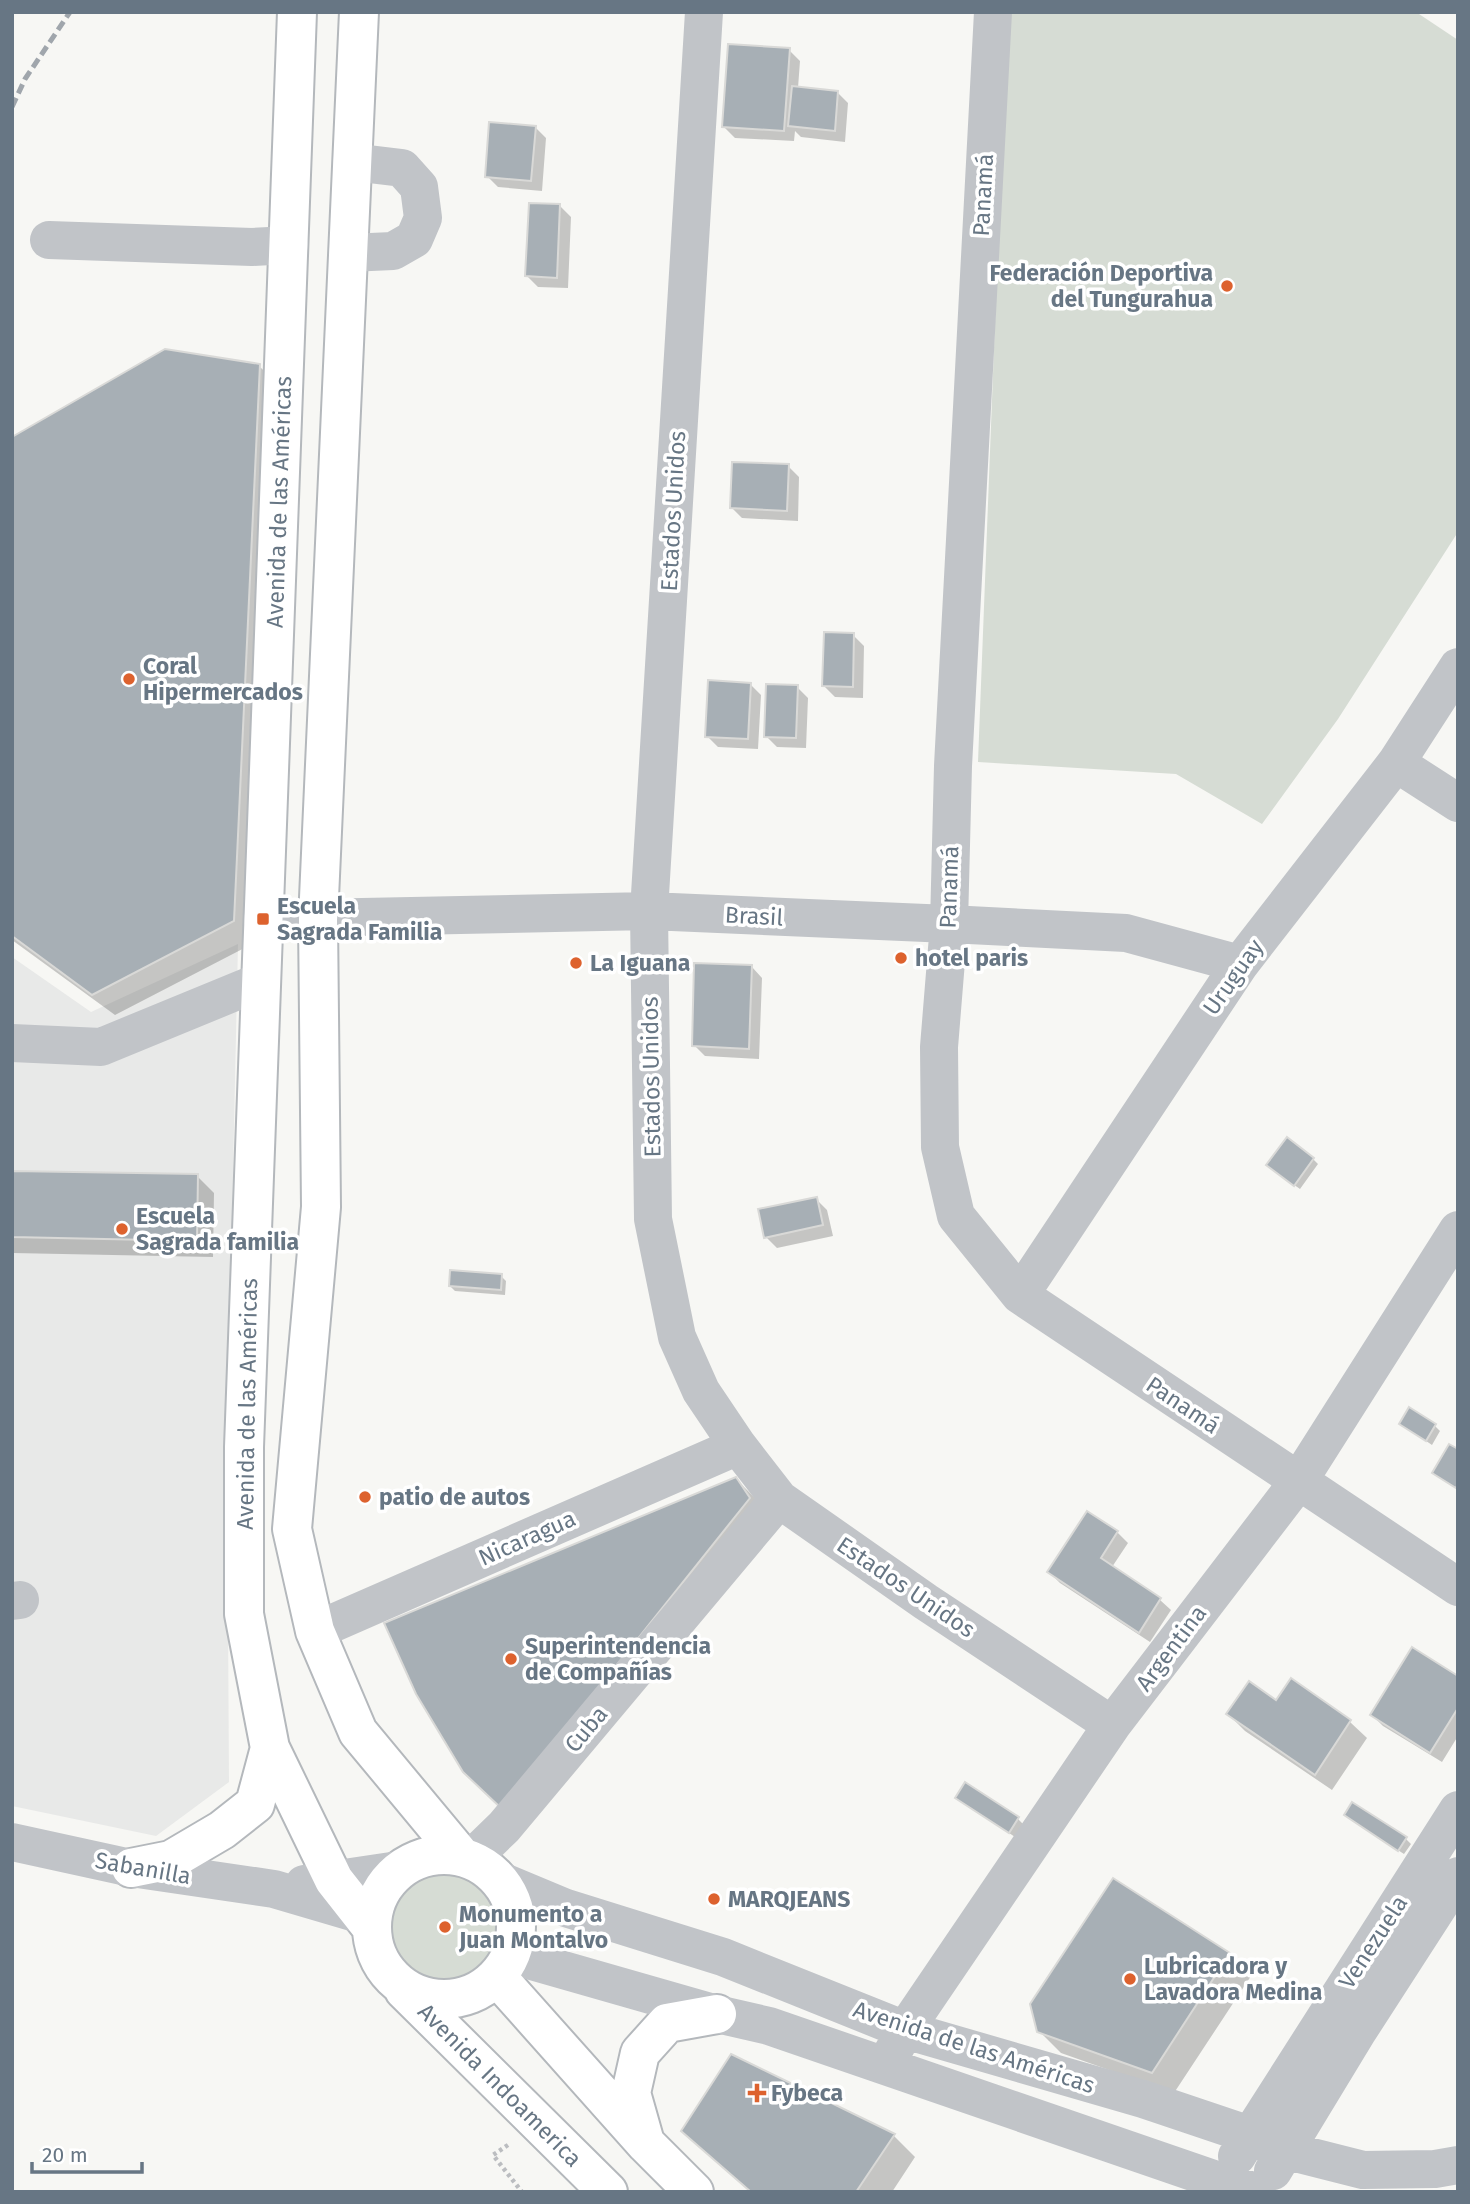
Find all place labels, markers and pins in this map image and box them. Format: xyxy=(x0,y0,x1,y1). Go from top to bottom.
place label: Federación Deportiva del Tungurahua xyxy=(989,259,1213,313)
marker: Federación Deportiva del Tungurahua xyxy=(1219,278,1235,294)
place label: Coral Hipermercados xyxy=(143,652,303,706)
marker: Coral Hipermercados xyxy=(121,671,137,687)
place label: Escuela Sagrada Familia xyxy=(277,892,442,946)
marker: Escuela Sagrada Familia xyxy=(255,911,271,927)
place label: hotel paris xyxy=(915,944,1028,972)
place label: La Iguana xyxy=(590,949,690,977)
marker: hotel paris xyxy=(893,950,909,966)
marker: La Iguana xyxy=(568,955,584,971)
place label: Escuela Sagrada familia xyxy=(136,1202,299,1256)
marker: Escuela Sagrada familia xyxy=(114,1221,130,1237)
place label: patio de autos xyxy=(379,1483,530,1511)
marker: patio de autos xyxy=(357,1489,373,1505)
place label: Superintendencia de Compañías xyxy=(525,1632,711,1686)
marker: Superintendencia de Compañías xyxy=(503,1651,519,1667)
place label: MARQJEANS xyxy=(728,1885,850,1913)
marker: MARQJEANS xyxy=(706,1891,722,1907)
place label: Monumento a Juan Montalvo xyxy=(458,1900,608,1954)
marker: Monumento a Juan Montalvo xyxy=(437,1919,453,1935)
place label: Lubricadora y Lavadora Medina xyxy=(1144,1952,1322,2006)
marker: Lubricadora y Lavadora Medina xyxy=(1122,1971,1138,1987)
place label: Fybeca xyxy=(771,2079,843,2107)
marker: Fybeca xyxy=(749,2085,765,2101)

